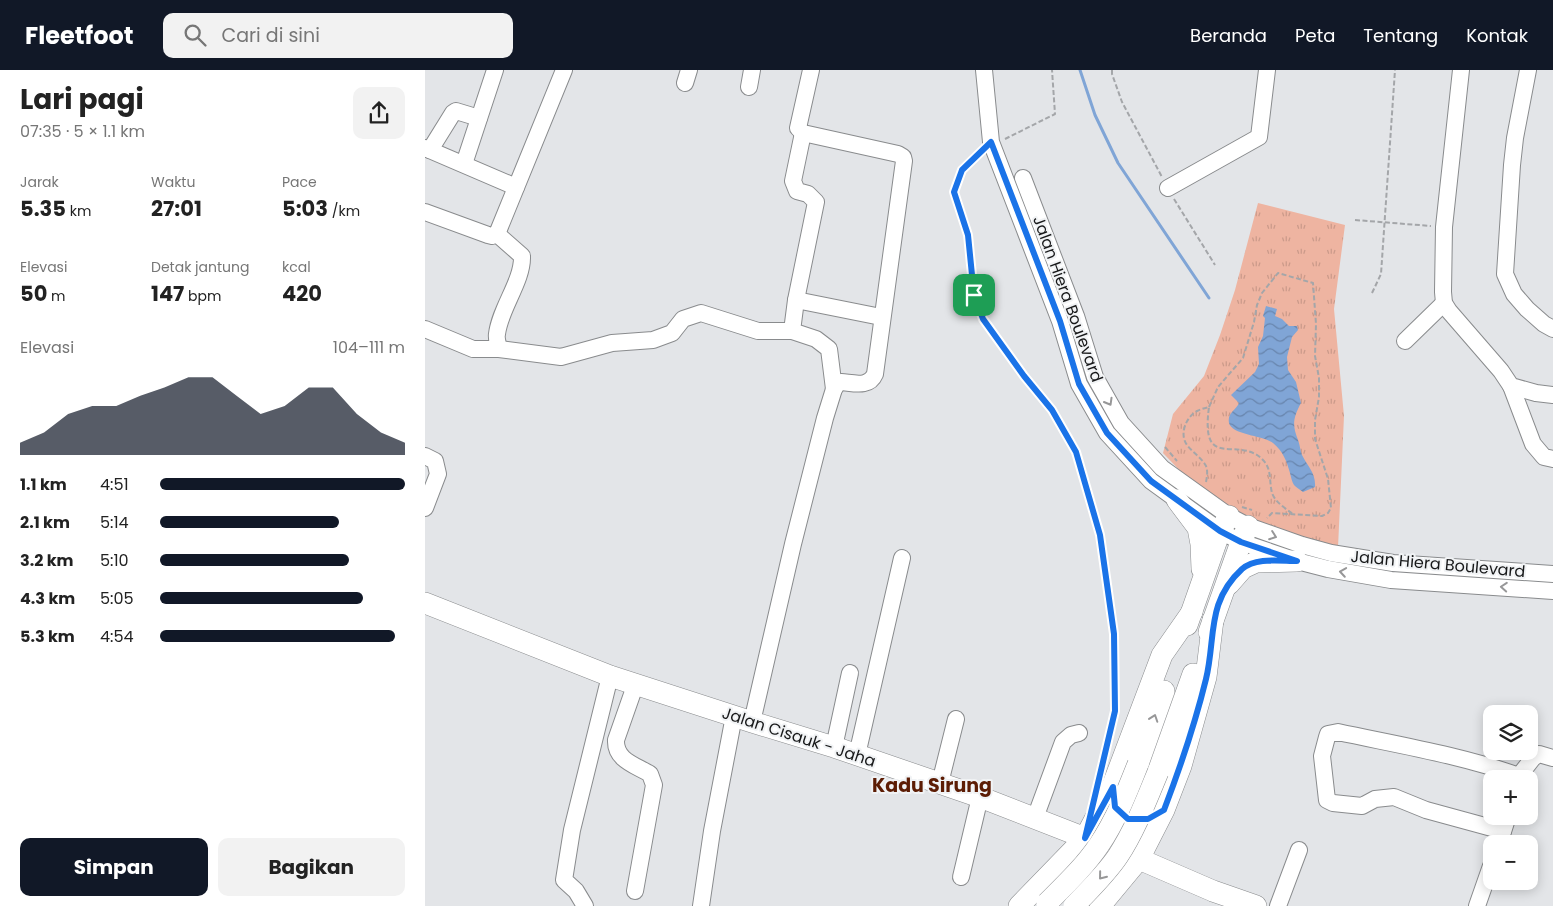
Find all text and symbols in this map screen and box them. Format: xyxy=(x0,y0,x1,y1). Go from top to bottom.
search box xyxy=(163,13,513,58)
text: Fleetfoot xyxy=(25,19,133,52)
icon: search xyxy=(181,21,209,49)
text: Cari di sini xyxy=(221,22,320,49)
text: Beranda xyxy=(1190,23,1267,48)
text: Peta xyxy=(1295,23,1335,48)
text: Tentang xyxy=(1363,23,1438,48)
text: Kontak xyxy=(1466,23,1528,48)
text: Lari pagi xyxy=(20,80,144,119)
button: share xyxy=(353,87,405,139)
text: 07:35 · 5 × 1.1 km xyxy=(20,120,145,143)
text: Jarak xyxy=(20,172,59,192)
text: Waktu xyxy=(151,172,195,192)
text: Pace xyxy=(282,172,317,192)
text: 5.35 xyxy=(20,194,66,223)
text: 27:01 xyxy=(151,194,202,223)
text: 5:03 xyxy=(282,194,328,223)
text: km xyxy=(66,201,91,221)
text: /km xyxy=(328,201,360,221)
street label: Jalan Hiera Boulevard xyxy=(1027,213,1109,385)
text: Elevasi xyxy=(20,257,67,277)
text: Detak jantung xyxy=(151,257,249,277)
text: kcal xyxy=(282,257,311,277)
pin xyxy=(953,274,995,316)
text: 50 xyxy=(20,279,47,308)
text: 147 xyxy=(151,279,184,308)
text: 420 xyxy=(282,279,322,308)
icon: arrive xyxy=(960,281,988,309)
text: m xyxy=(47,286,66,306)
text: bpm xyxy=(184,286,221,306)
text: Elevasi xyxy=(20,336,74,359)
text: 104–111 m xyxy=(333,336,405,359)
one-way arrow xyxy=(1103,397,1113,406)
text: 1.1 km xyxy=(20,473,67,496)
text: 4:51 xyxy=(100,473,129,496)
text: 2.1 km xyxy=(20,511,70,534)
text: 5:14 xyxy=(100,511,129,534)
one-way arrow xyxy=(1268,530,1276,540)
street label: Jalan Hiera Boulevard xyxy=(1350,545,1526,583)
text: 3.2 km xyxy=(20,549,74,572)
text: 5:10 xyxy=(100,549,129,572)
one-way arrow xyxy=(1338,567,1347,577)
one-way arrow xyxy=(1500,582,1508,593)
text: 4.3 km xyxy=(20,587,75,610)
text: 5:05 xyxy=(100,587,134,610)
text: 5.3 km xyxy=(20,625,75,648)
text: 4:54 xyxy=(100,625,134,648)
street label: Jalan Cisauk - Jaha xyxy=(719,701,879,773)
map controls xyxy=(1483,705,1538,890)
button: layers xyxy=(1483,705,1538,760)
one-way arrow xyxy=(1148,714,1158,723)
button: + xyxy=(1483,770,1538,825)
district label: Kadu Sirung xyxy=(872,772,992,799)
button: − xyxy=(1483,835,1538,890)
button: Simpan xyxy=(20,838,208,896)
button: Bagikan xyxy=(218,838,405,896)
one-way arrow xyxy=(1099,870,1107,879)

